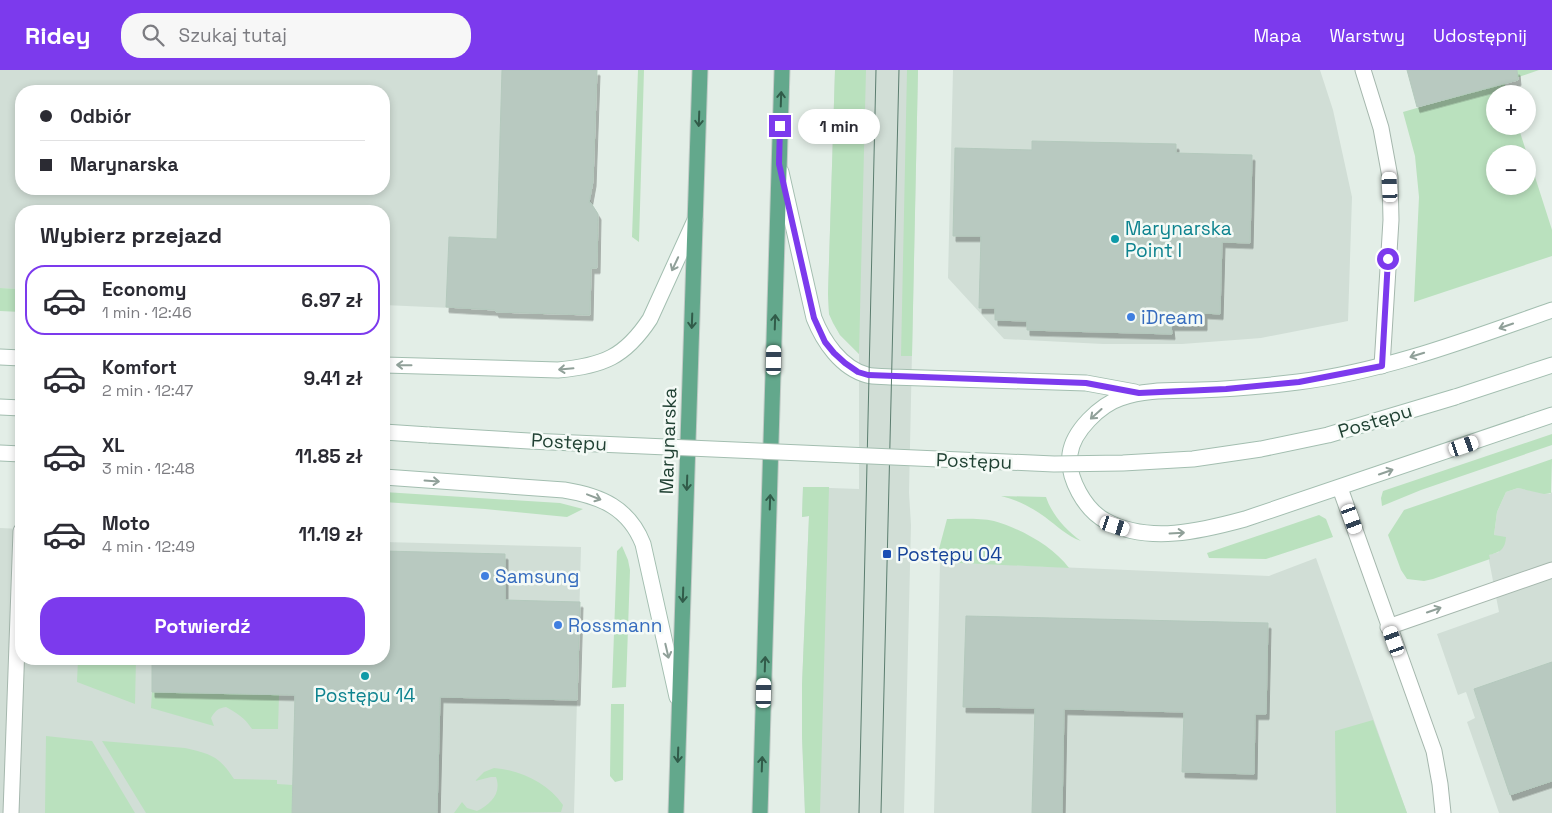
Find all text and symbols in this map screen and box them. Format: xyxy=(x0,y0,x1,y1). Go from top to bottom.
search box xyxy=(121,13,471,58)
text: Ridey xyxy=(25,20,91,51)
icon: search xyxy=(139,21,167,49)
text: Szukaj tutaj xyxy=(179,23,287,48)
text: Mapa xyxy=(1254,24,1301,47)
text: Warstwy xyxy=(1329,24,1405,47)
text: Udostępnij xyxy=(1433,24,1527,47)
map controls xyxy=(1486,85,1536,195)
button: + xyxy=(1486,85,1536,135)
one-way arrow xyxy=(776,91,786,108)
text: Odbiór xyxy=(70,104,131,129)
callout: 1 min xyxy=(798,108,880,144)
one-way arrow xyxy=(694,110,703,126)
route end xyxy=(769,115,791,137)
text: 1 min xyxy=(819,116,859,137)
button: − xyxy=(1486,145,1536,195)
text: Marynarska xyxy=(70,152,178,177)
car xyxy=(1381,172,1398,202)
place label: Marynarska Point I xyxy=(1125,216,1232,263)
text: Wybierz przejazd xyxy=(40,221,222,249)
marker: Marynarska Point I xyxy=(1109,233,1121,245)
route start xyxy=(1377,248,1399,270)
one-way arrow xyxy=(670,256,679,271)
text: Economy xyxy=(102,277,186,302)
icon: car xyxy=(42,278,87,323)
text: 6.97 zł xyxy=(301,288,363,313)
text: 1 min · 12:46 xyxy=(102,302,192,323)
place label: iDream xyxy=(1141,305,1204,330)
marker: iDream xyxy=(1125,311,1137,323)
one-way arrow xyxy=(687,312,697,329)
one-way arrow xyxy=(770,314,779,330)
one-way arrow xyxy=(1499,322,1514,331)
car xyxy=(766,345,781,375)
one-way arrow xyxy=(1409,351,1425,361)
text: Komfort xyxy=(102,355,177,380)
icon: car xyxy=(42,356,87,401)
one-way arrow xyxy=(396,360,412,369)
one-way arrow xyxy=(558,364,574,374)
text: 9.41 zł xyxy=(303,366,363,391)
text: 2 min · 12:47 xyxy=(102,380,193,401)
street label: Marynarska xyxy=(654,387,682,495)
street label: Postępu xyxy=(1335,398,1415,444)
one-way arrow xyxy=(1090,407,1103,419)
street label: Postępu xyxy=(530,428,608,456)
text: XL xyxy=(102,433,125,458)
icon: car xyxy=(42,434,87,479)
car xyxy=(1447,434,1480,458)
text: 11.85 zł xyxy=(295,444,363,469)
street label: Postępu xyxy=(936,447,1012,475)
text: 3 min · 12:48 xyxy=(102,458,195,479)
one-way arrow xyxy=(1378,467,1393,476)
one-way arrow xyxy=(682,475,691,491)
one-way arrow xyxy=(424,476,440,485)
one-way arrow xyxy=(585,493,601,502)
one-way arrow xyxy=(765,494,774,510)
car xyxy=(1339,502,1364,536)
text: Moto xyxy=(102,511,150,536)
icon: car xyxy=(42,512,87,557)
car xyxy=(1098,514,1131,538)
text: 11.19 zł xyxy=(298,522,363,547)
one-way arrow xyxy=(1168,528,1184,537)
text: 4 min · 12:49 xyxy=(102,536,195,557)
place label: Postępu 04 xyxy=(897,542,1002,567)
marker: Postępu 04 xyxy=(881,548,893,560)
place label: Samsung xyxy=(495,564,579,589)
marker: Samsung xyxy=(479,570,491,582)
one-way arrow xyxy=(678,586,688,603)
button: Potwierdź xyxy=(40,597,365,655)
one-way arrow xyxy=(1426,605,1442,615)
place label: Rossmann xyxy=(568,613,662,638)
marker: Rossmann xyxy=(552,619,564,631)
car xyxy=(1381,624,1406,658)
one-way arrow xyxy=(663,642,672,658)
one-way arrow xyxy=(760,657,770,673)
marker: Postępu 14 xyxy=(359,670,371,682)
car xyxy=(756,678,771,708)
place label: Postępu 14 xyxy=(315,683,416,708)
one-way arrow xyxy=(673,747,683,763)
one-way arrow xyxy=(757,757,767,773)

